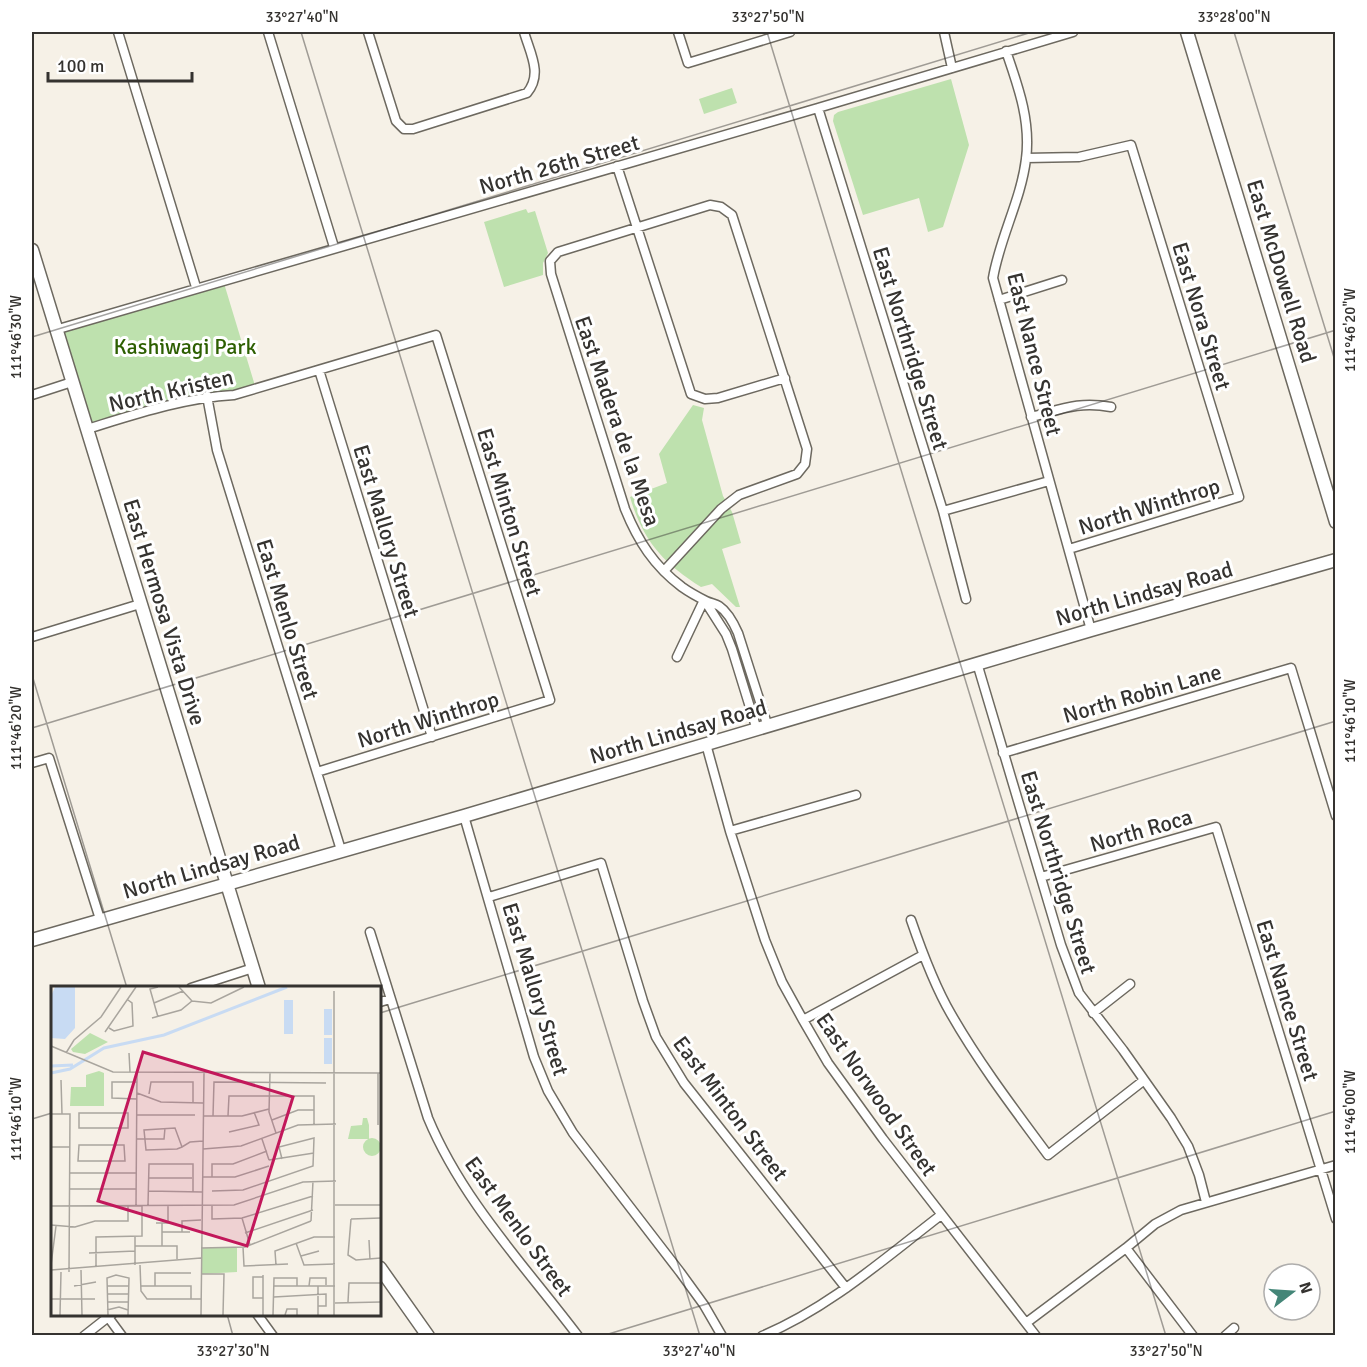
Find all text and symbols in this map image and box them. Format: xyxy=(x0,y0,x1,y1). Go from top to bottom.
text: 33°27'40"N xyxy=(265,8,339,26)
text: 33°27'50"N xyxy=(731,8,805,26)
text: 33°28'00"N xyxy=(1197,8,1271,26)
scale bar xyxy=(48,45,192,83)
text: 100 m xyxy=(57,55,104,77)
street label: North 26th Street xyxy=(476,129,642,200)
street label: East McDowell Road xyxy=(1241,176,1322,366)
street label: East Nora Street xyxy=(1166,239,1237,394)
street label: East Northridge Street xyxy=(867,243,954,453)
street label: East Nance Street xyxy=(1001,270,1068,439)
text: 111°46'20"W xyxy=(1341,288,1359,372)
text: 111°46'30"W xyxy=(7,295,25,379)
street label: East Madera de la Mesa xyxy=(569,312,666,530)
park label: Kashiwagi Park xyxy=(114,333,256,360)
street label: North Kristen xyxy=(106,363,236,418)
street label: East Minton Street xyxy=(471,425,548,600)
street label: East Mallory Street xyxy=(347,441,426,621)
street label: North Winthrop xyxy=(1075,472,1223,541)
street label: East Hermosa Vista Drive xyxy=(117,496,212,729)
street label: East Menlo Street xyxy=(250,536,325,703)
street label: North Lindsay Road xyxy=(1053,555,1236,632)
street label: North Robin Lane xyxy=(1060,658,1225,729)
text: 111°46'10"W xyxy=(1341,679,1359,763)
street label: North Winthrop xyxy=(354,685,502,754)
text: 111°46'20"W xyxy=(7,686,25,770)
street label: North Lindsay Road xyxy=(587,693,770,770)
street label: East Northridge Street xyxy=(1015,767,1102,977)
street label: North Roca xyxy=(1087,803,1195,858)
street label: North Lindsay Road xyxy=(120,828,303,905)
street label: East Mallory Street xyxy=(496,899,575,1079)
street label: East Nance Street xyxy=(1250,916,1325,1084)
inset map xyxy=(51,986,381,1316)
street label: East Norwood Street xyxy=(810,1008,943,1181)
street label: East Minton Street xyxy=(667,1031,794,1186)
text: 111°46'00"W xyxy=(1341,1070,1359,1154)
text: 111°46'10"W xyxy=(7,1077,25,1161)
street label: East Menlo Street xyxy=(459,1151,579,1302)
north arrow xyxy=(1262,1262,1322,1322)
text: N xyxy=(1294,1280,1317,1296)
text: 33°27'30"N xyxy=(196,1342,270,1360)
text: 33°27'40"N xyxy=(662,1342,736,1360)
text: 33°27'50"N xyxy=(1129,1342,1203,1360)

